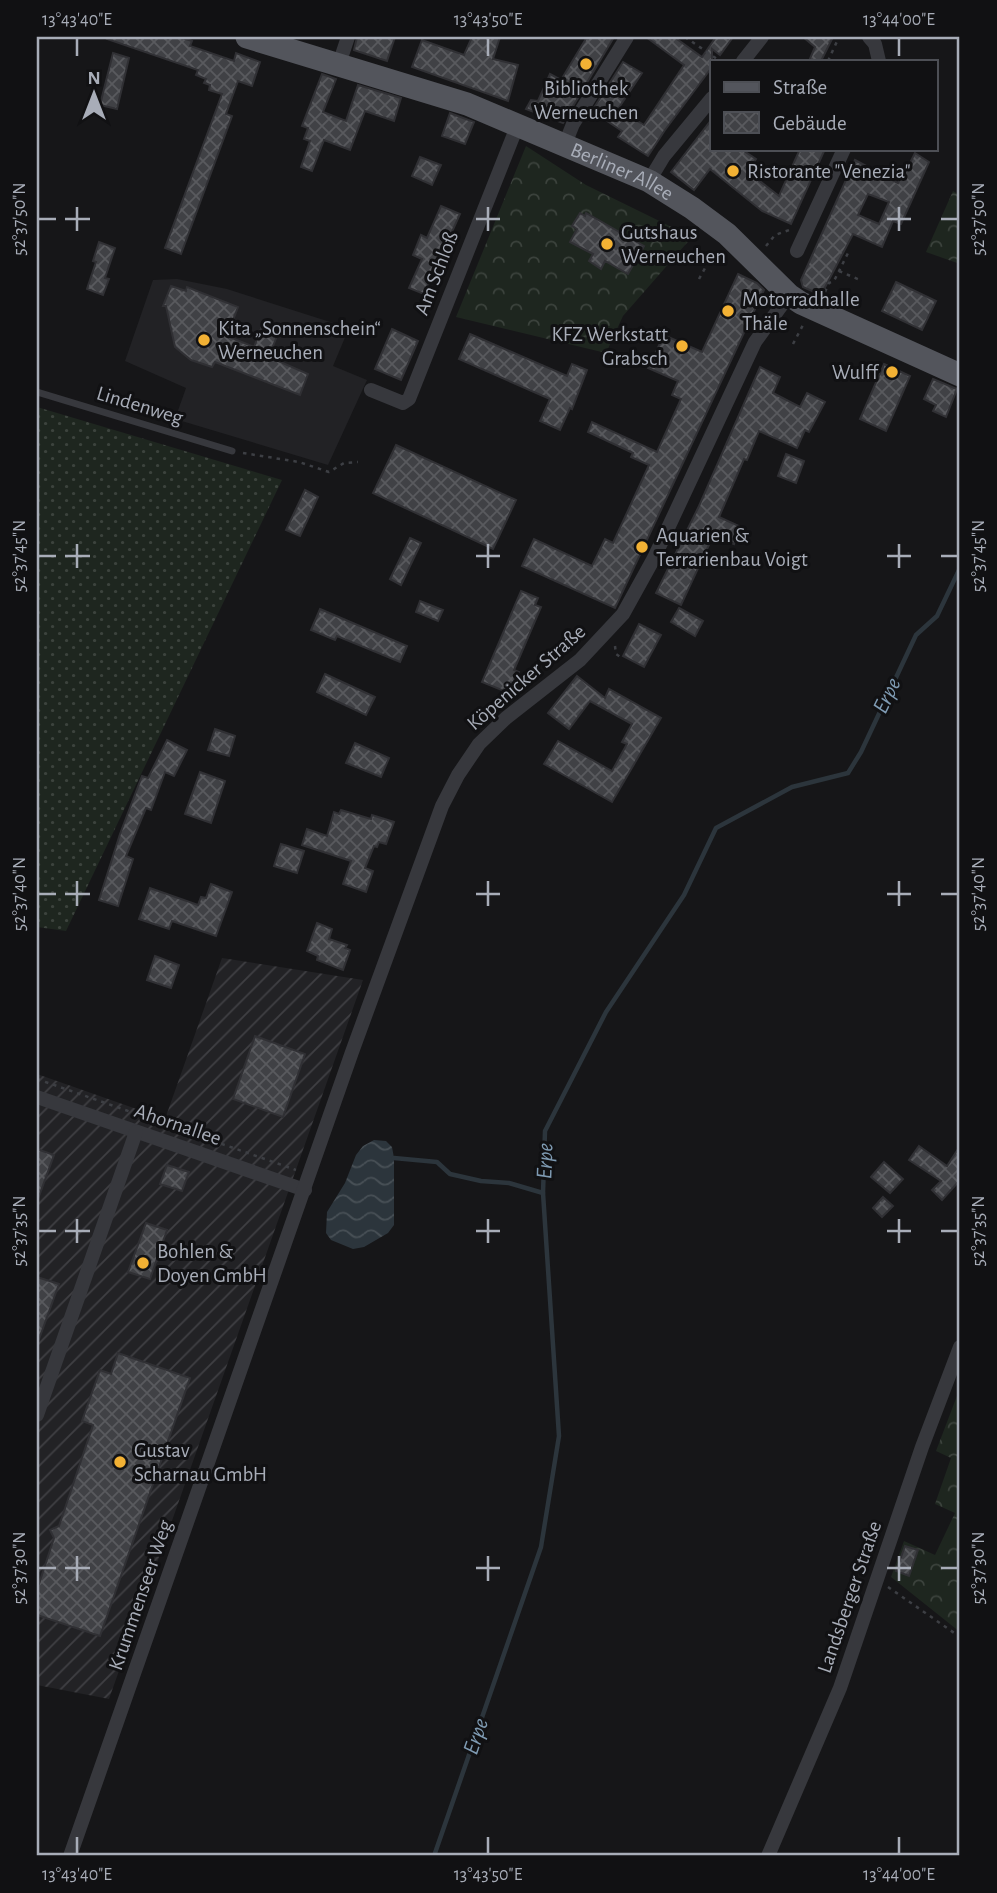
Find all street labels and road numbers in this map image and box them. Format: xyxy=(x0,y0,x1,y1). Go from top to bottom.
street label: Berliner Allee xyxy=(567,139,677,205)
street label: Am Schloß xyxy=(411,228,462,318)
street label: Lindenweg xyxy=(94,382,186,429)
street label: Köpenicker Straße xyxy=(463,621,589,734)
street label: Ahornallee xyxy=(132,1100,224,1149)
street label: Krummenseer Weg xyxy=(105,1517,176,1673)
street label: Landsberger Straße xyxy=(814,1518,885,1676)

